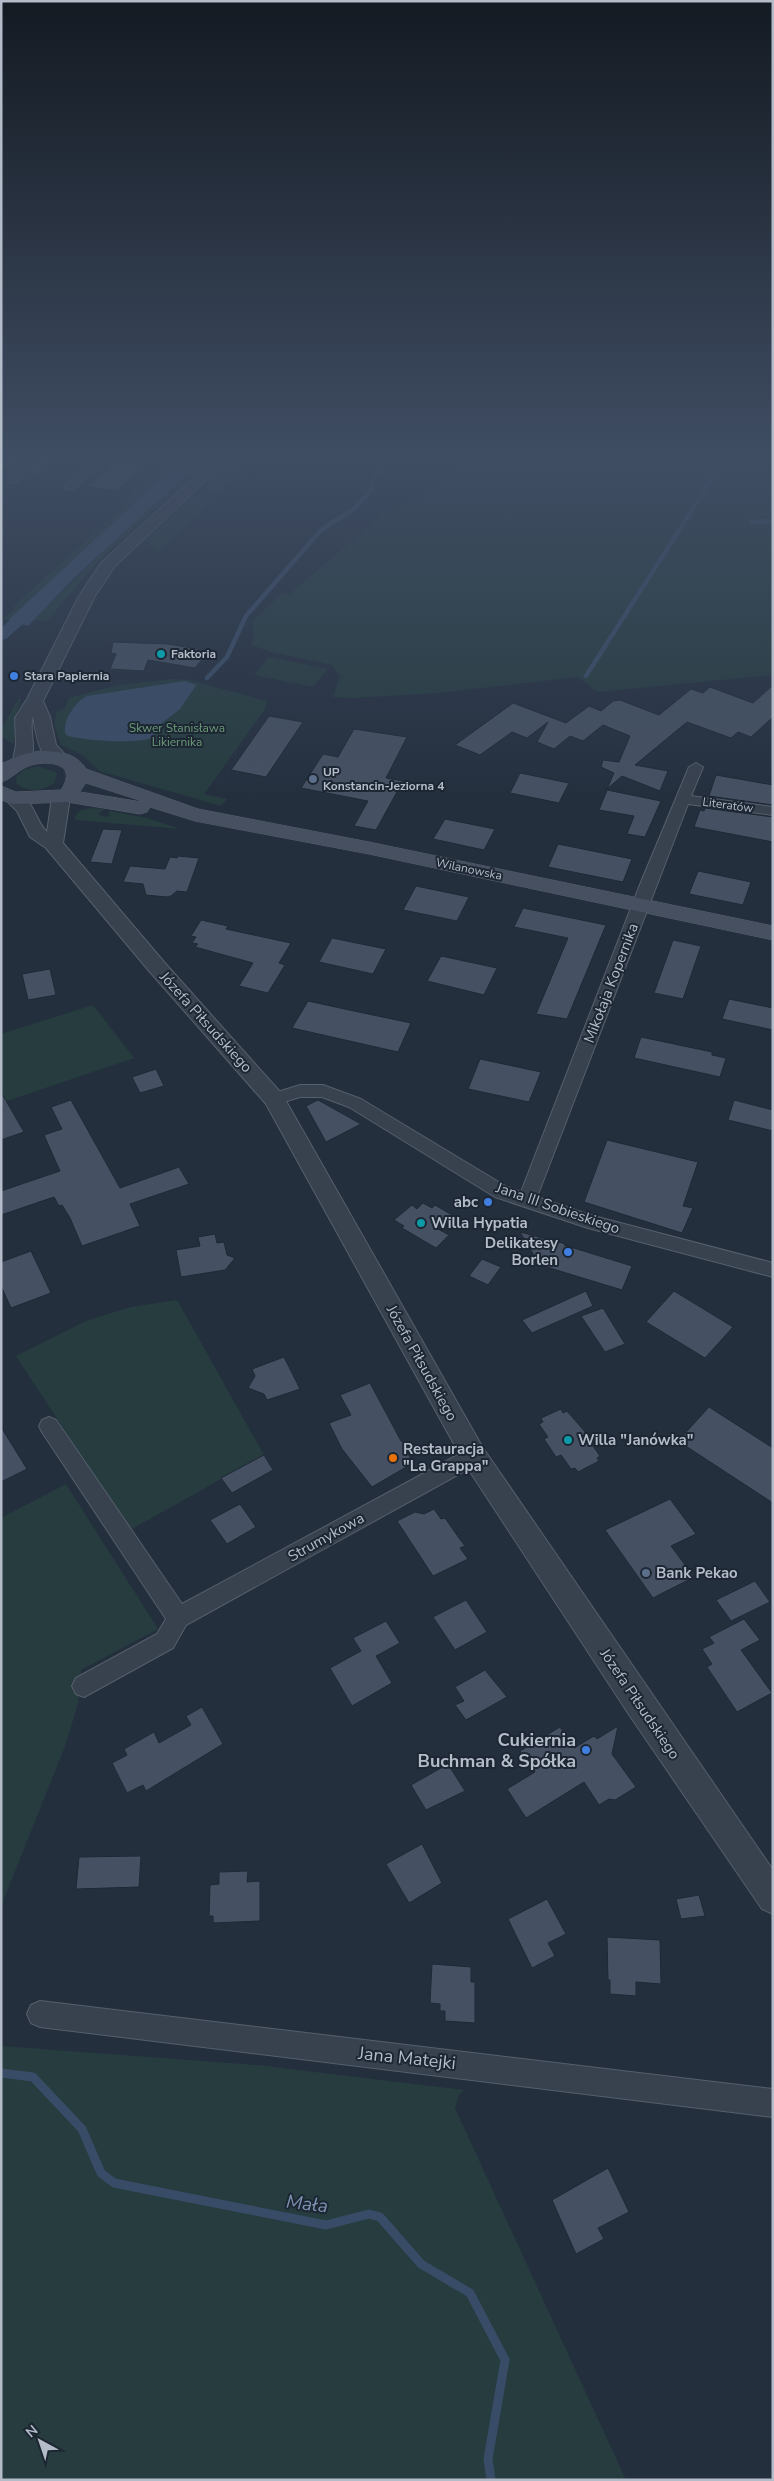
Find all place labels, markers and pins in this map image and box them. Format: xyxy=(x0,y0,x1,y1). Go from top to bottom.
place label: Faktoria xyxy=(171,646,216,662)
marker: Faktoria xyxy=(155,648,167,660)
place label: Stara Papiernia xyxy=(24,668,109,684)
marker: Stara Papiernia xyxy=(8,670,20,682)
place label: UP Konstancin-Jeziorna 4 xyxy=(323,764,444,794)
marker: UP Konstancin-Jeziorna 4 xyxy=(307,773,319,785)
place label: abc xyxy=(454,1192,478,1212)
marker: abc xyxy=(482,1196,494,1208)
place label: Willa Hypatia xyxy=(431,1213,528,1233)
marker: Willa Hypatia xyxy=(415,1217,427,1229)
place label: Delikatesy Borlen xyxy=(485,1233,558,1270)
marker: Delikatesy Borlen xyxy=(562,1246,574,1258)
place label: Willa "Janówka" xyxy=(578,1430,694,1450)
marker: Willa "Janówka" xyxy=(562,1434,574,1446)
place label: Restauracja "La Grappa" xyxy=(403,1439,488,1476)
marker: Restauracja "La Grappa" xyxy=(387,1452,399,1464)
place label: Bank Pekao xyxy=(656,1563,738,1583)
marker: Bank Pekao xyxy=(640,1567,652,1579)
place label: Cukiernia Buchman & Spółka xyxy=(418,1728,576,1773)
marker: Cukiernia Buchman & Spółka xyxy=(580,1744,592,1756)

